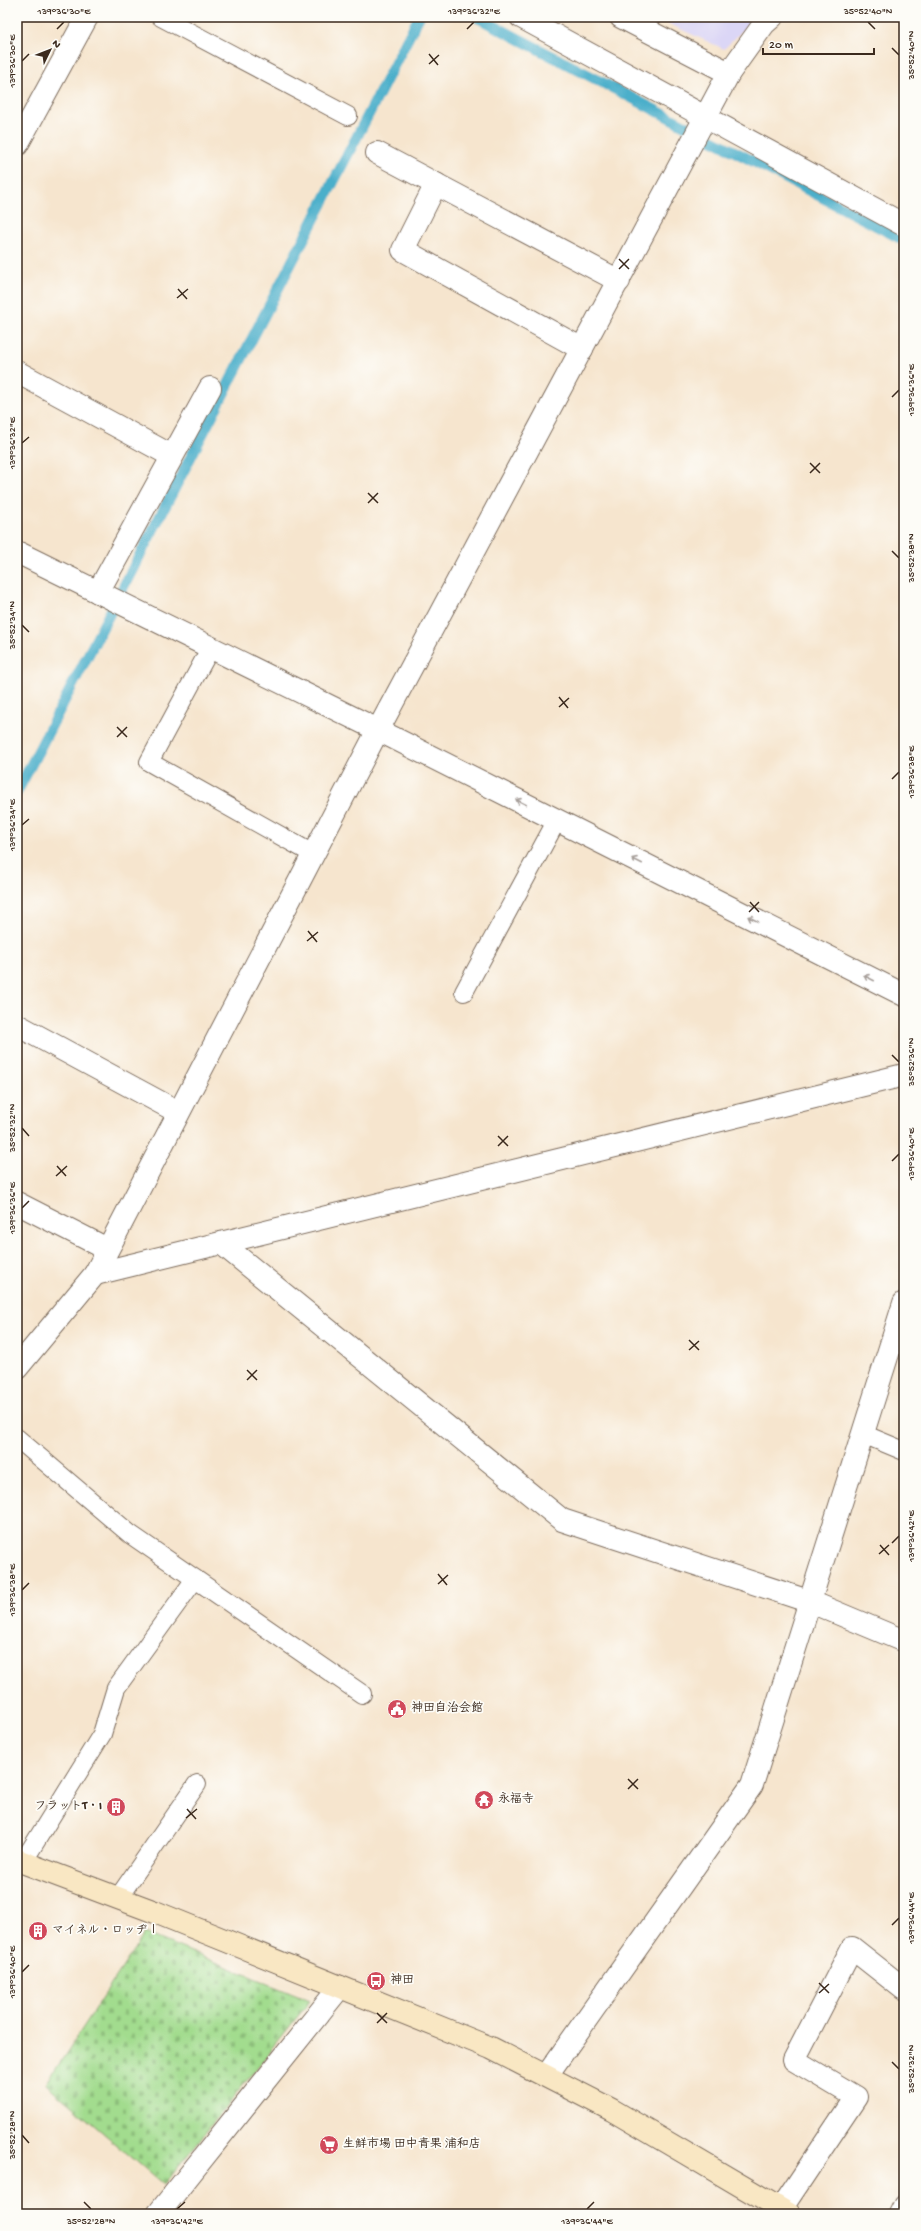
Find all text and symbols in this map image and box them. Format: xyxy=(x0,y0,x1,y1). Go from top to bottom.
text: 139°36'30"E xyxy=(37,6,91,18)
text: 139°36'32"E xyxy=(447,6,501,18)
text: 35°52'40"N xyxy=(843,6,893,18)
north arrow xyxy=(30,30,70,70)
scale bar xyxy=(763,30,874,56)
text: 35°52'40"N xyxy=(906,30,918,80)
text: 139°36'30"E xyxy=(7,34,19,88)
text: N xyxy=(49,38,63,51)
text: 20 m xyxy=(769,39,794,53)
text: 139°36'36"E xyxy=(906,363,918,417)
text: 139°36'32"E xyxy=(7,416,19,470)
text: 35°52'38"N xyxy=(906,533,918,584)
text: 35°52'34"N xyxy=(7,600,19,650)
text: 139°36'38"E xyxy=(906,745,918,799)
text: 139°36'34"E xyxy=(7,798,19,852)
one-way arrow xyxy=(515,798,527,805)
one-way arrow xyxy=(631,856,643,864)
one-way arrow xyxy=(747,915,759,922)
one-way arrow xyxy=(863,974,875,981)
text: 35°52'36"N xyxy=(906,1037,918,1087)
text: 35°52'32"N xyxy=(7,1103,19,1153)
text: 139°36'40"E xyxy=(906,1127,918,1181)
text: 139°36'36"E xyxy=(7,1181,19,1235)
text: 139°36'42"E xyxy=(906,1509,918,1563)
text: 139°36'38"E xyxy=(7,1563,19,1617)
public building icon: 神田自治会館 xyxy=(386,1698,408,1720)
place label: 神田自治会館 xyxy=(411,1701,483,1716)
temple icon: 永福寺 xyxy=(473,1789,495,1811)
place label: 永福寺 xyxy=(498,1792,534,1807)
building icon: フラットT・I xyxy=(105,1796,127,1818)
place label: フラットT・I xyxy=(34,1800,102,1814)
text: 139°36'44"E xyxy=(906,1892,918,1945)
building icon: マイネル・ロッヂⅠ xyxy=(27,1920,49,1942)
place label: マイネル・ロッヂⅠ xyxy=(52,1924,160,1938)
text: 139°36'40"E xyxy=(7,1945,19,1999)
bus stop icon: 神田 xyxy=(365,1970,387,1992)
place label: 神田 xyxy=(390,1973,414,1988)
text: 35°52'32"N xyxy=(906,2044,918,2094)
text: 35°52'28"N xyxy=(7,2110,19,2160)
supermarket icon: 生鮮市場 田中青果 浦和店 xyxy=(318,2134,340,2156)
place label: 生鮮市場 田中青果 浦和店 xyxy=(343,2137,481,2152)
text: 35°52'28"N xyxy=(66,2216,116,2228)
text: 139°36'42"E xyxy=(150,2216,204,2228)
text: 139°36'44"E xyxy=(560,2216,613,2228)

